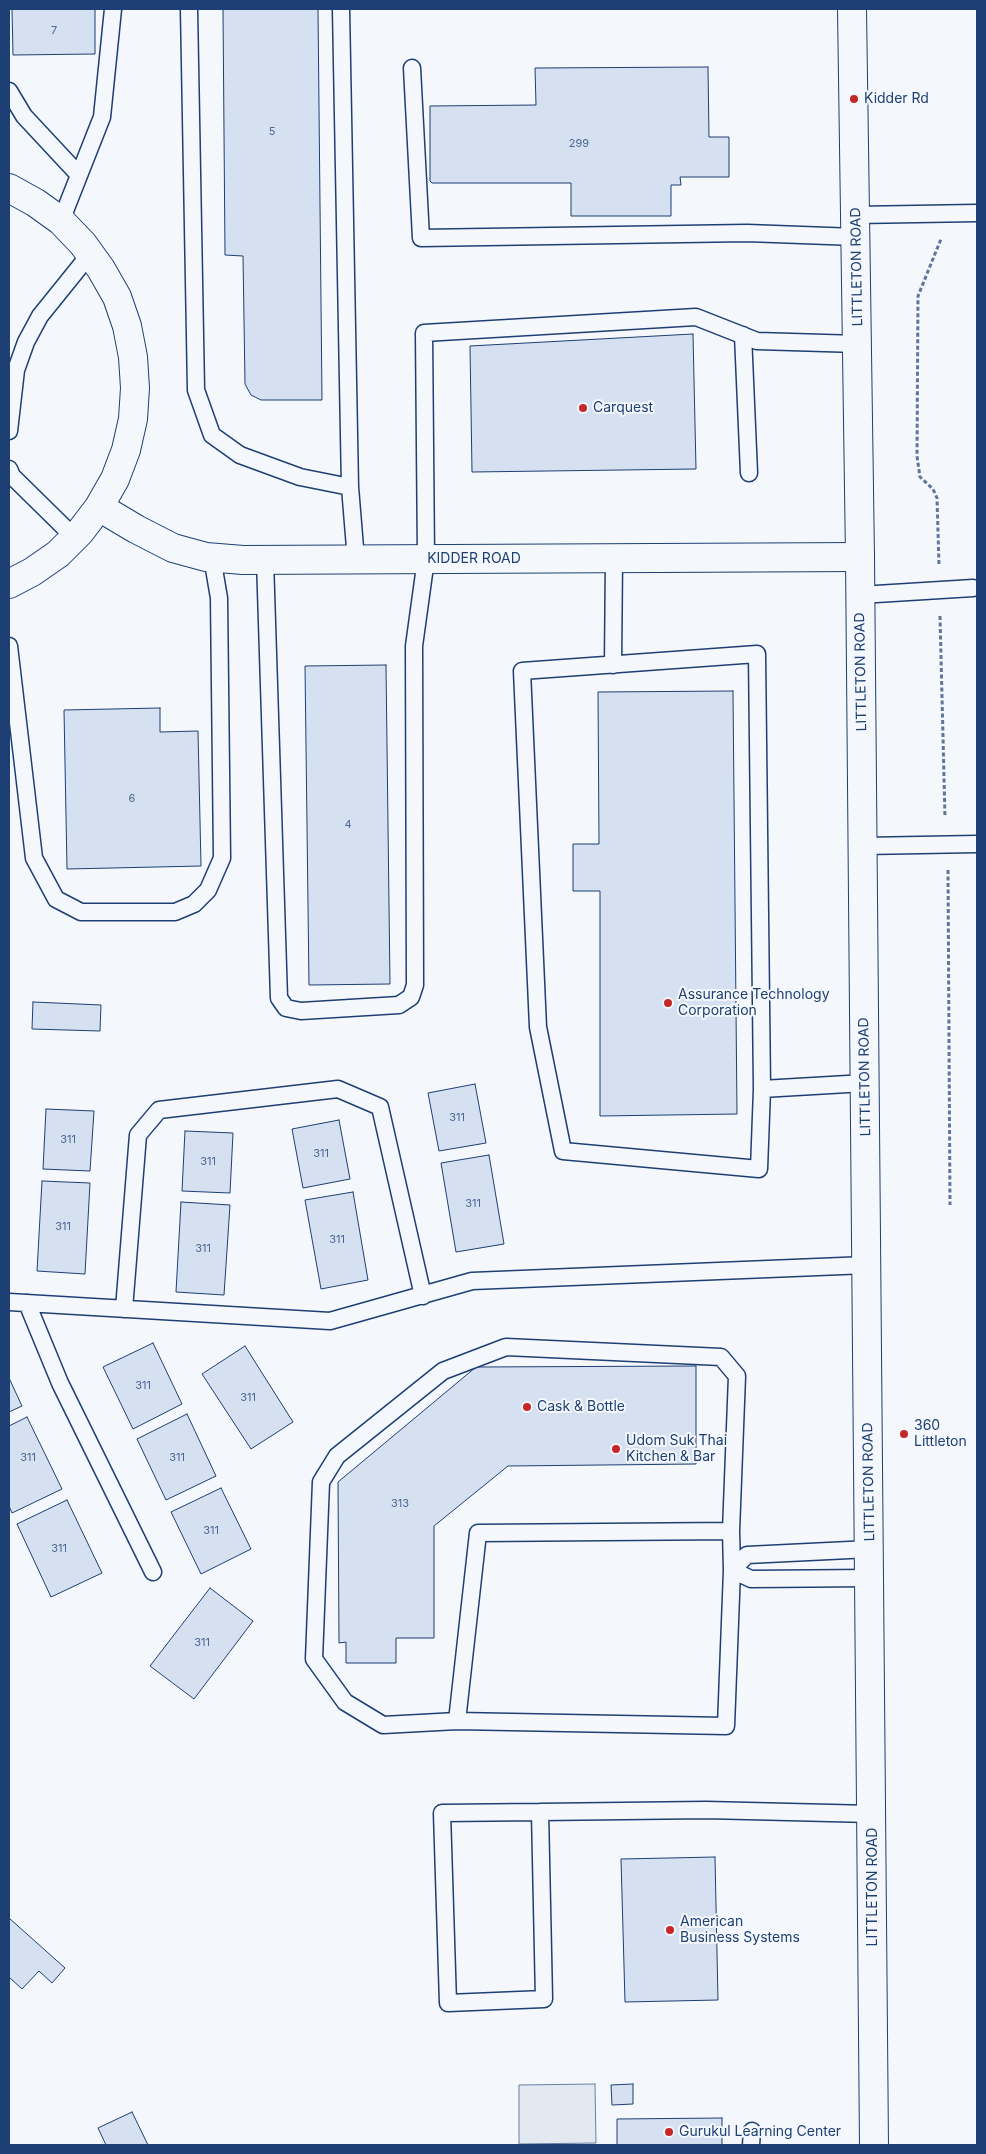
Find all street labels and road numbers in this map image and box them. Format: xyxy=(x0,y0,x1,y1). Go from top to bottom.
street label: LITTLETON ROAD xyxy=(848,207,866,327)
street label: KIDDER ROAD xyxy=(427,551,521,567)
street label: LITTLETON ROAD xyxy=(852,612,870,732)
street label: LITTLETON ROAD xyxy=(856,1017,874,1137)
street label: LITTLETON ROAD xyxy=(860,1422,878,1542)
street label: LITTLETON ROAD xyxy=(865,1828,881,1946)

